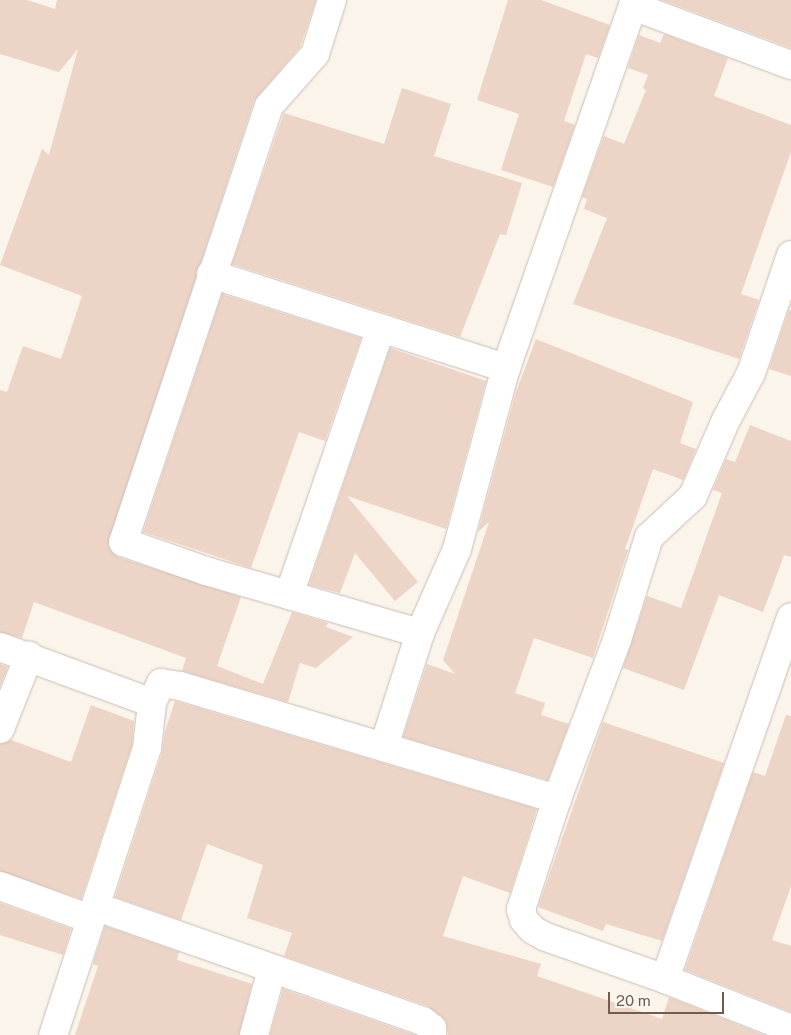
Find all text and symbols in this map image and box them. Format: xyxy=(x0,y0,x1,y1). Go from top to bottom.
scale bar xyxy=(611,982,727,1014)
text: 20 m xyxy=(616,992,651,1009)

